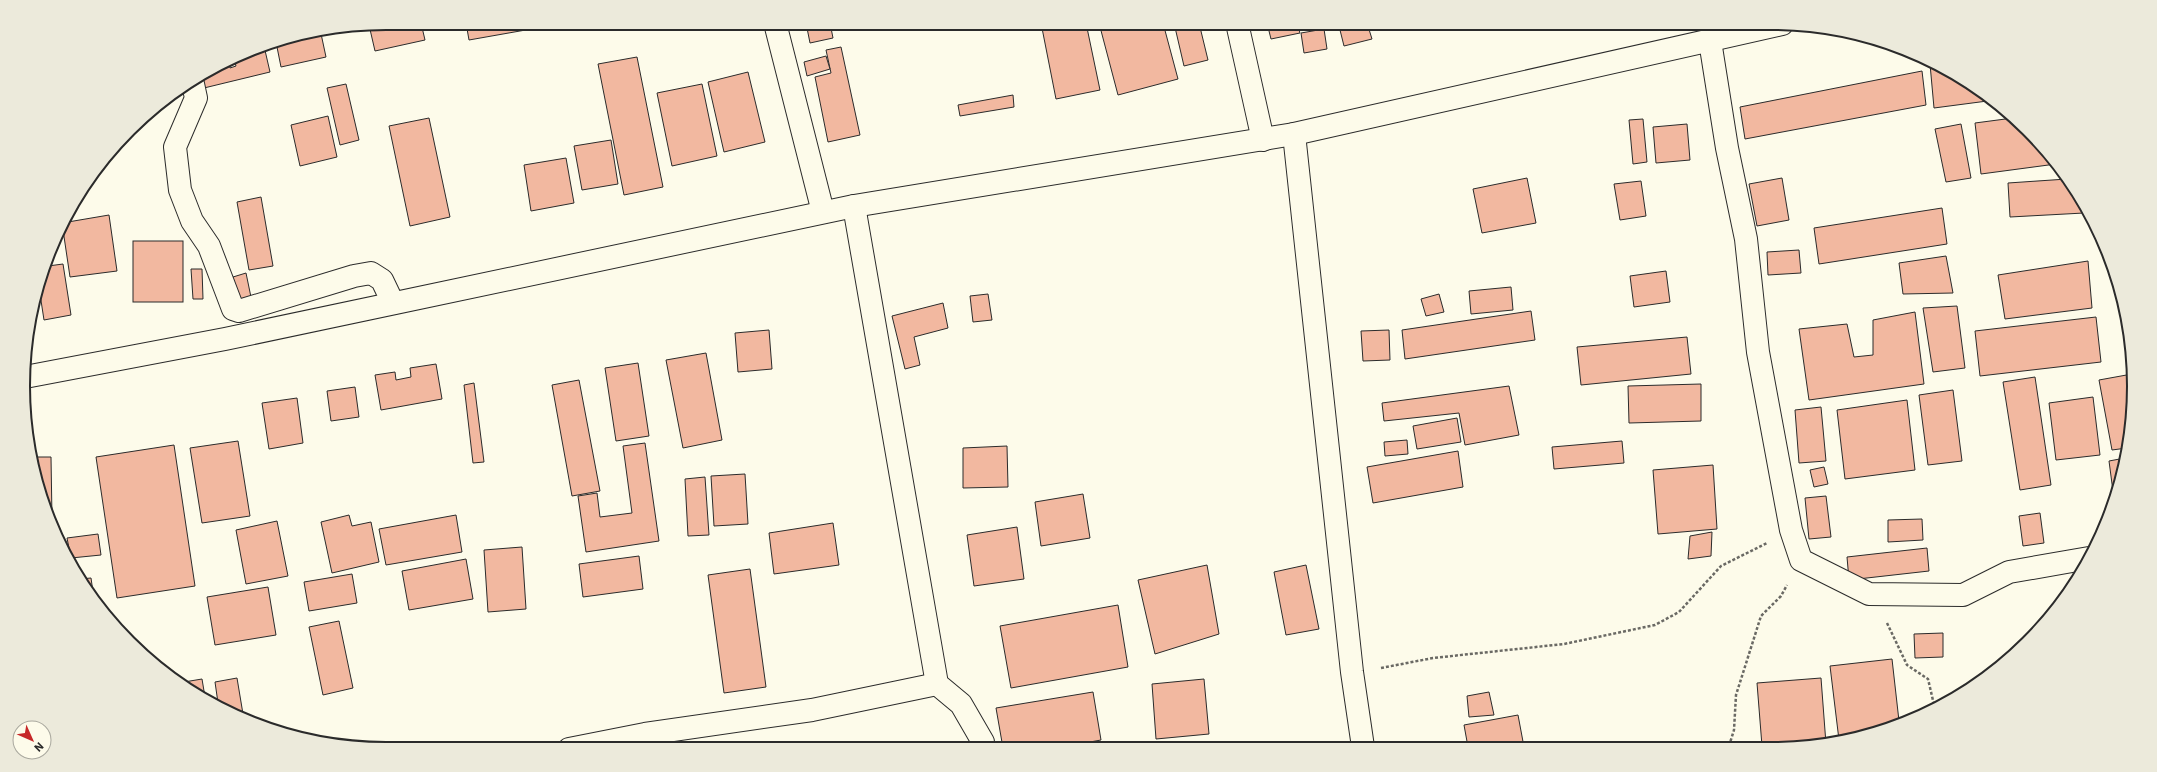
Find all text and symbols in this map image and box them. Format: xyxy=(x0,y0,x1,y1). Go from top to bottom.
north arrow xyxy=(12,720,52,760)
text: N xyxy=(31,739,47,755)

